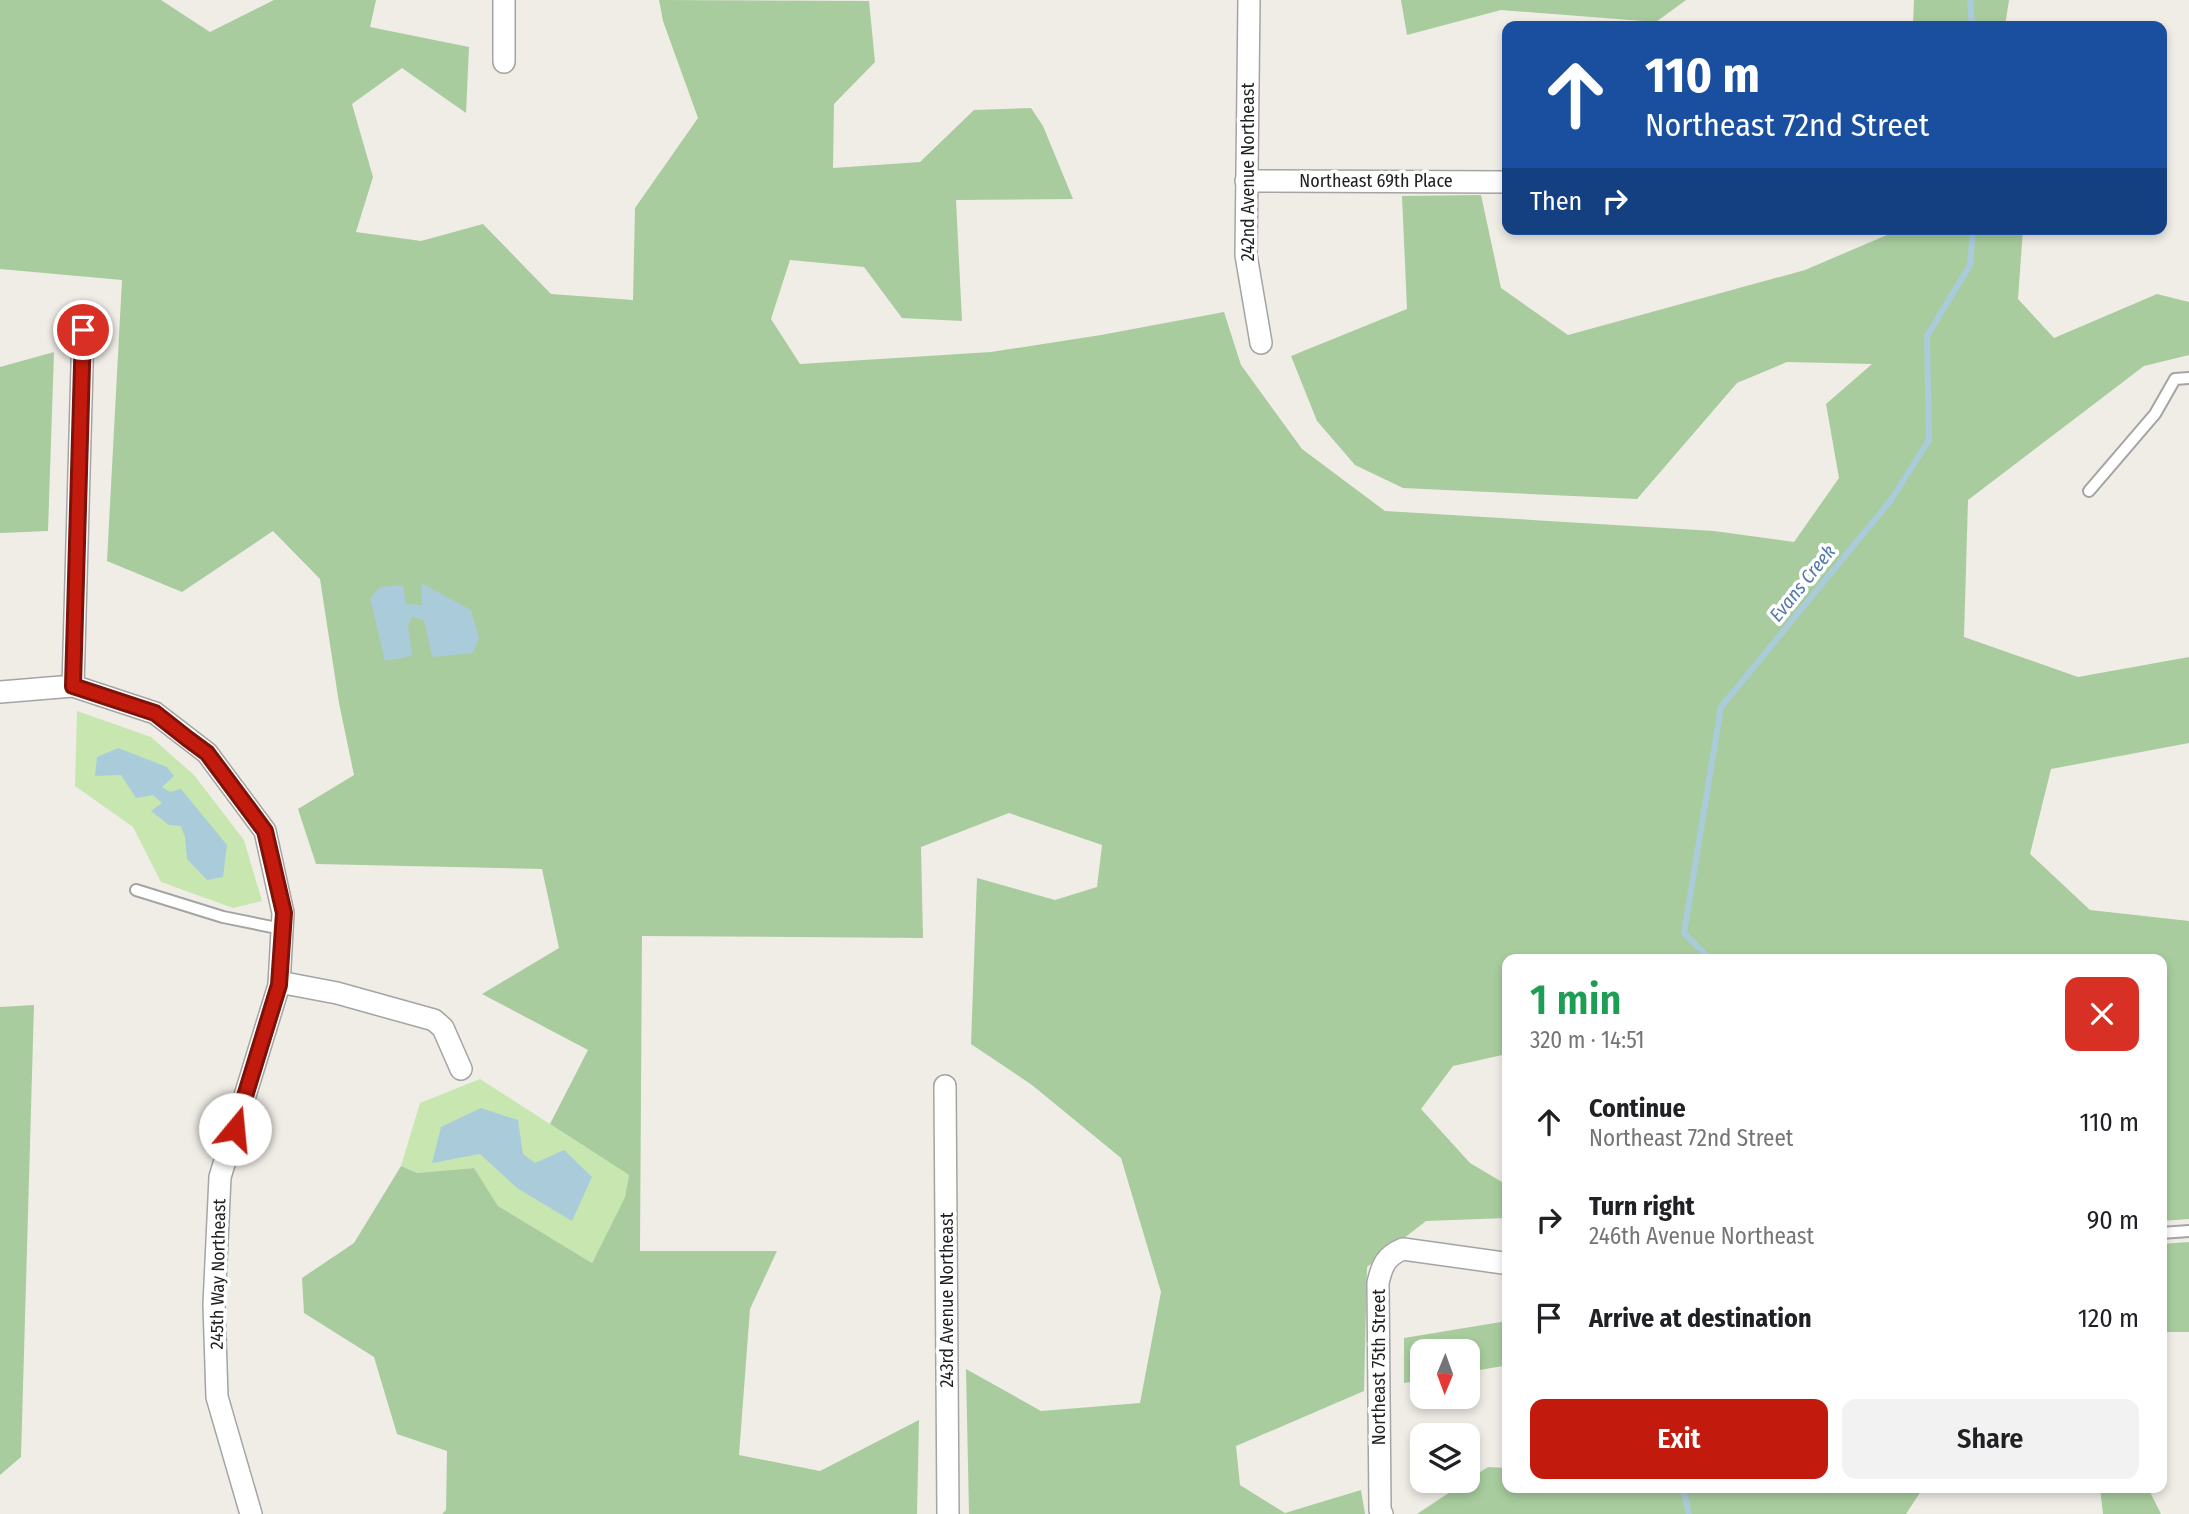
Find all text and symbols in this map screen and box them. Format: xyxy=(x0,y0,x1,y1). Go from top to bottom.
text: 110 m xyxy=(1645,46,1760,105)
icon: ahead xyxy=(1530,49,1621,140)
street label: 242nd Avenue Northeast xyxy=(1237,83,1259,261)
text: Northeast 72nd Street xyxy=(1645,106,1929,144)
street label: Northeast 69th Place xyxy=(1299,170,1453,192)
icon: right xyxy=(1596,182,1634,220)
text: Then xyxy=(1530,186,1582,217)
pin xyxy=(53,300,113,360)
icon: arrive xyxy=(64,311,102,349)
water label: Evans Creek xyxy=(1765,540,1840,626)
text: 1 min xyxy=(1530,975,1621,1025)
button: close xyxy=(2065,977,2139,1051)
text: 320 m · 14:51 xyxy=(1530,1026,1645,1054)
position arrow xyxy=(198,1092,272,1166)
text: Continue xyxy=(1589,1093,1686,1124)
icon: ahead xyxy=(1530,1103,1568,1141)
text: 110 m xyxy=(2079,1107,2139,1138)
text: Northeast 72nd Street xyxy=(1589,1124,1793,1152)
text: Turn right xyxy=(1589,1191,1695,1222)
street label: 245th Way Northeast xyxy=(206,1198,230,1350)
icon: right xyxy=(1530,1201,1568,1239)
text: 90 m xyxy=(2087,1205,2139,1236)
street label: 243rd Avenue Northeast xyxy=(936,1212,958,1388)
text: 246th Avenue Northeast xyxy=(1589,1222,1814,1250)
street label: Northeast 75th Street xyxy=(1368,1289,1390,1445)
icon: arrive xyxy=(1530,1299,1568,1337)
text: Arrive at destination xyxy=(1589,1303,1812,1334)
text: 120 m xyxy=(2078,1303,2139,1334)
north arrow xyxy=(1410,1339,1480,1409)
map controls xyxy=(1410,1339,1480,1493)
button: Exit xyxy=(1530,1399,1828,1479)
button: Share xyxy=(1842,1399,2139,1479)
button: layers xyxy=(1410,1423,1480,1493)

